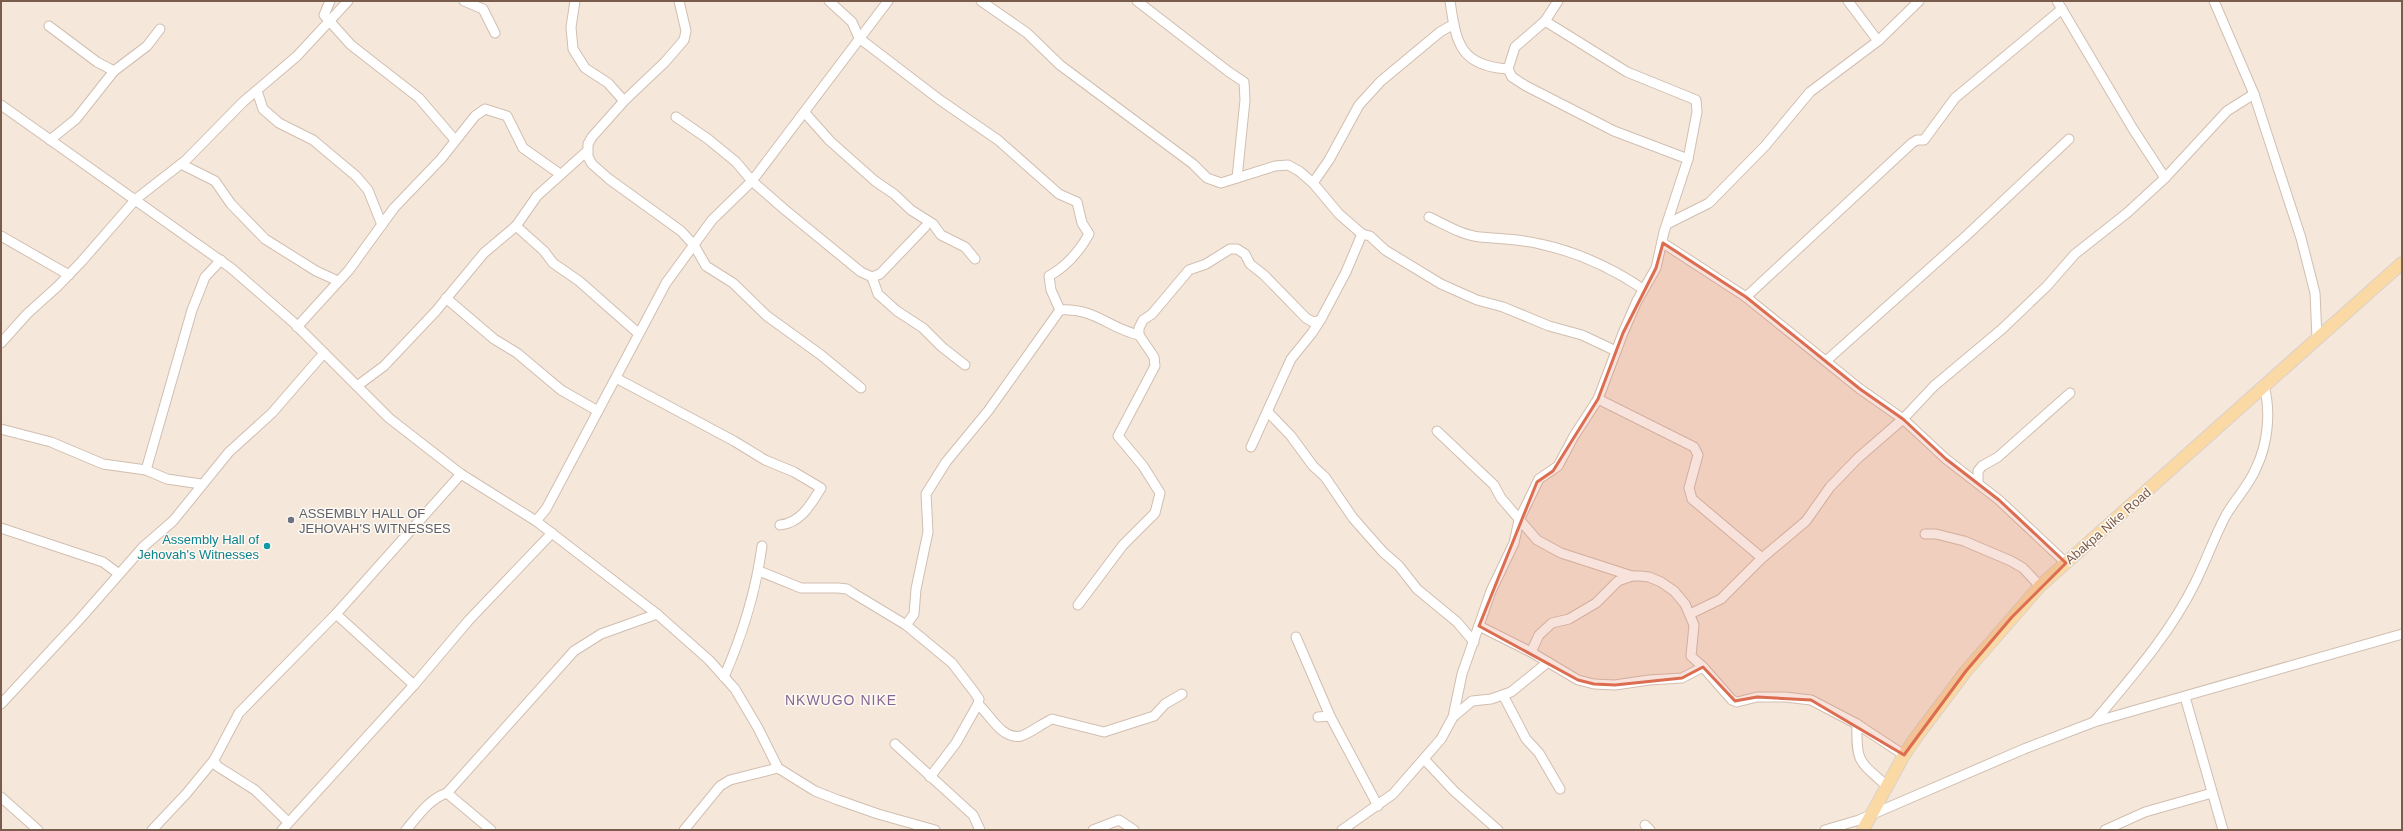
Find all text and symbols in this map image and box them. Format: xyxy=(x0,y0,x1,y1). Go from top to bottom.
street label: Abakpa Nike Road xyxy=(2062,485,2154,567)
place label: ASSEMBLY HALL OF JEHOVAH'S WITNESSES xyxy=(299,506,451,536)
marker: ASSEMBLY HALL OF JEHOVAH'S WITNESSES xyxy=(286,515,296,525)
place label: Assembly Hall of Jehovah's Witnesses xyxy=(137,532,259,562)
marker: Assembly Hall of Jehovah's Witnesses xyxy=(262,541,272,551)
district label: NKWUGO NIKE xyxy=(785,692,897,708)

